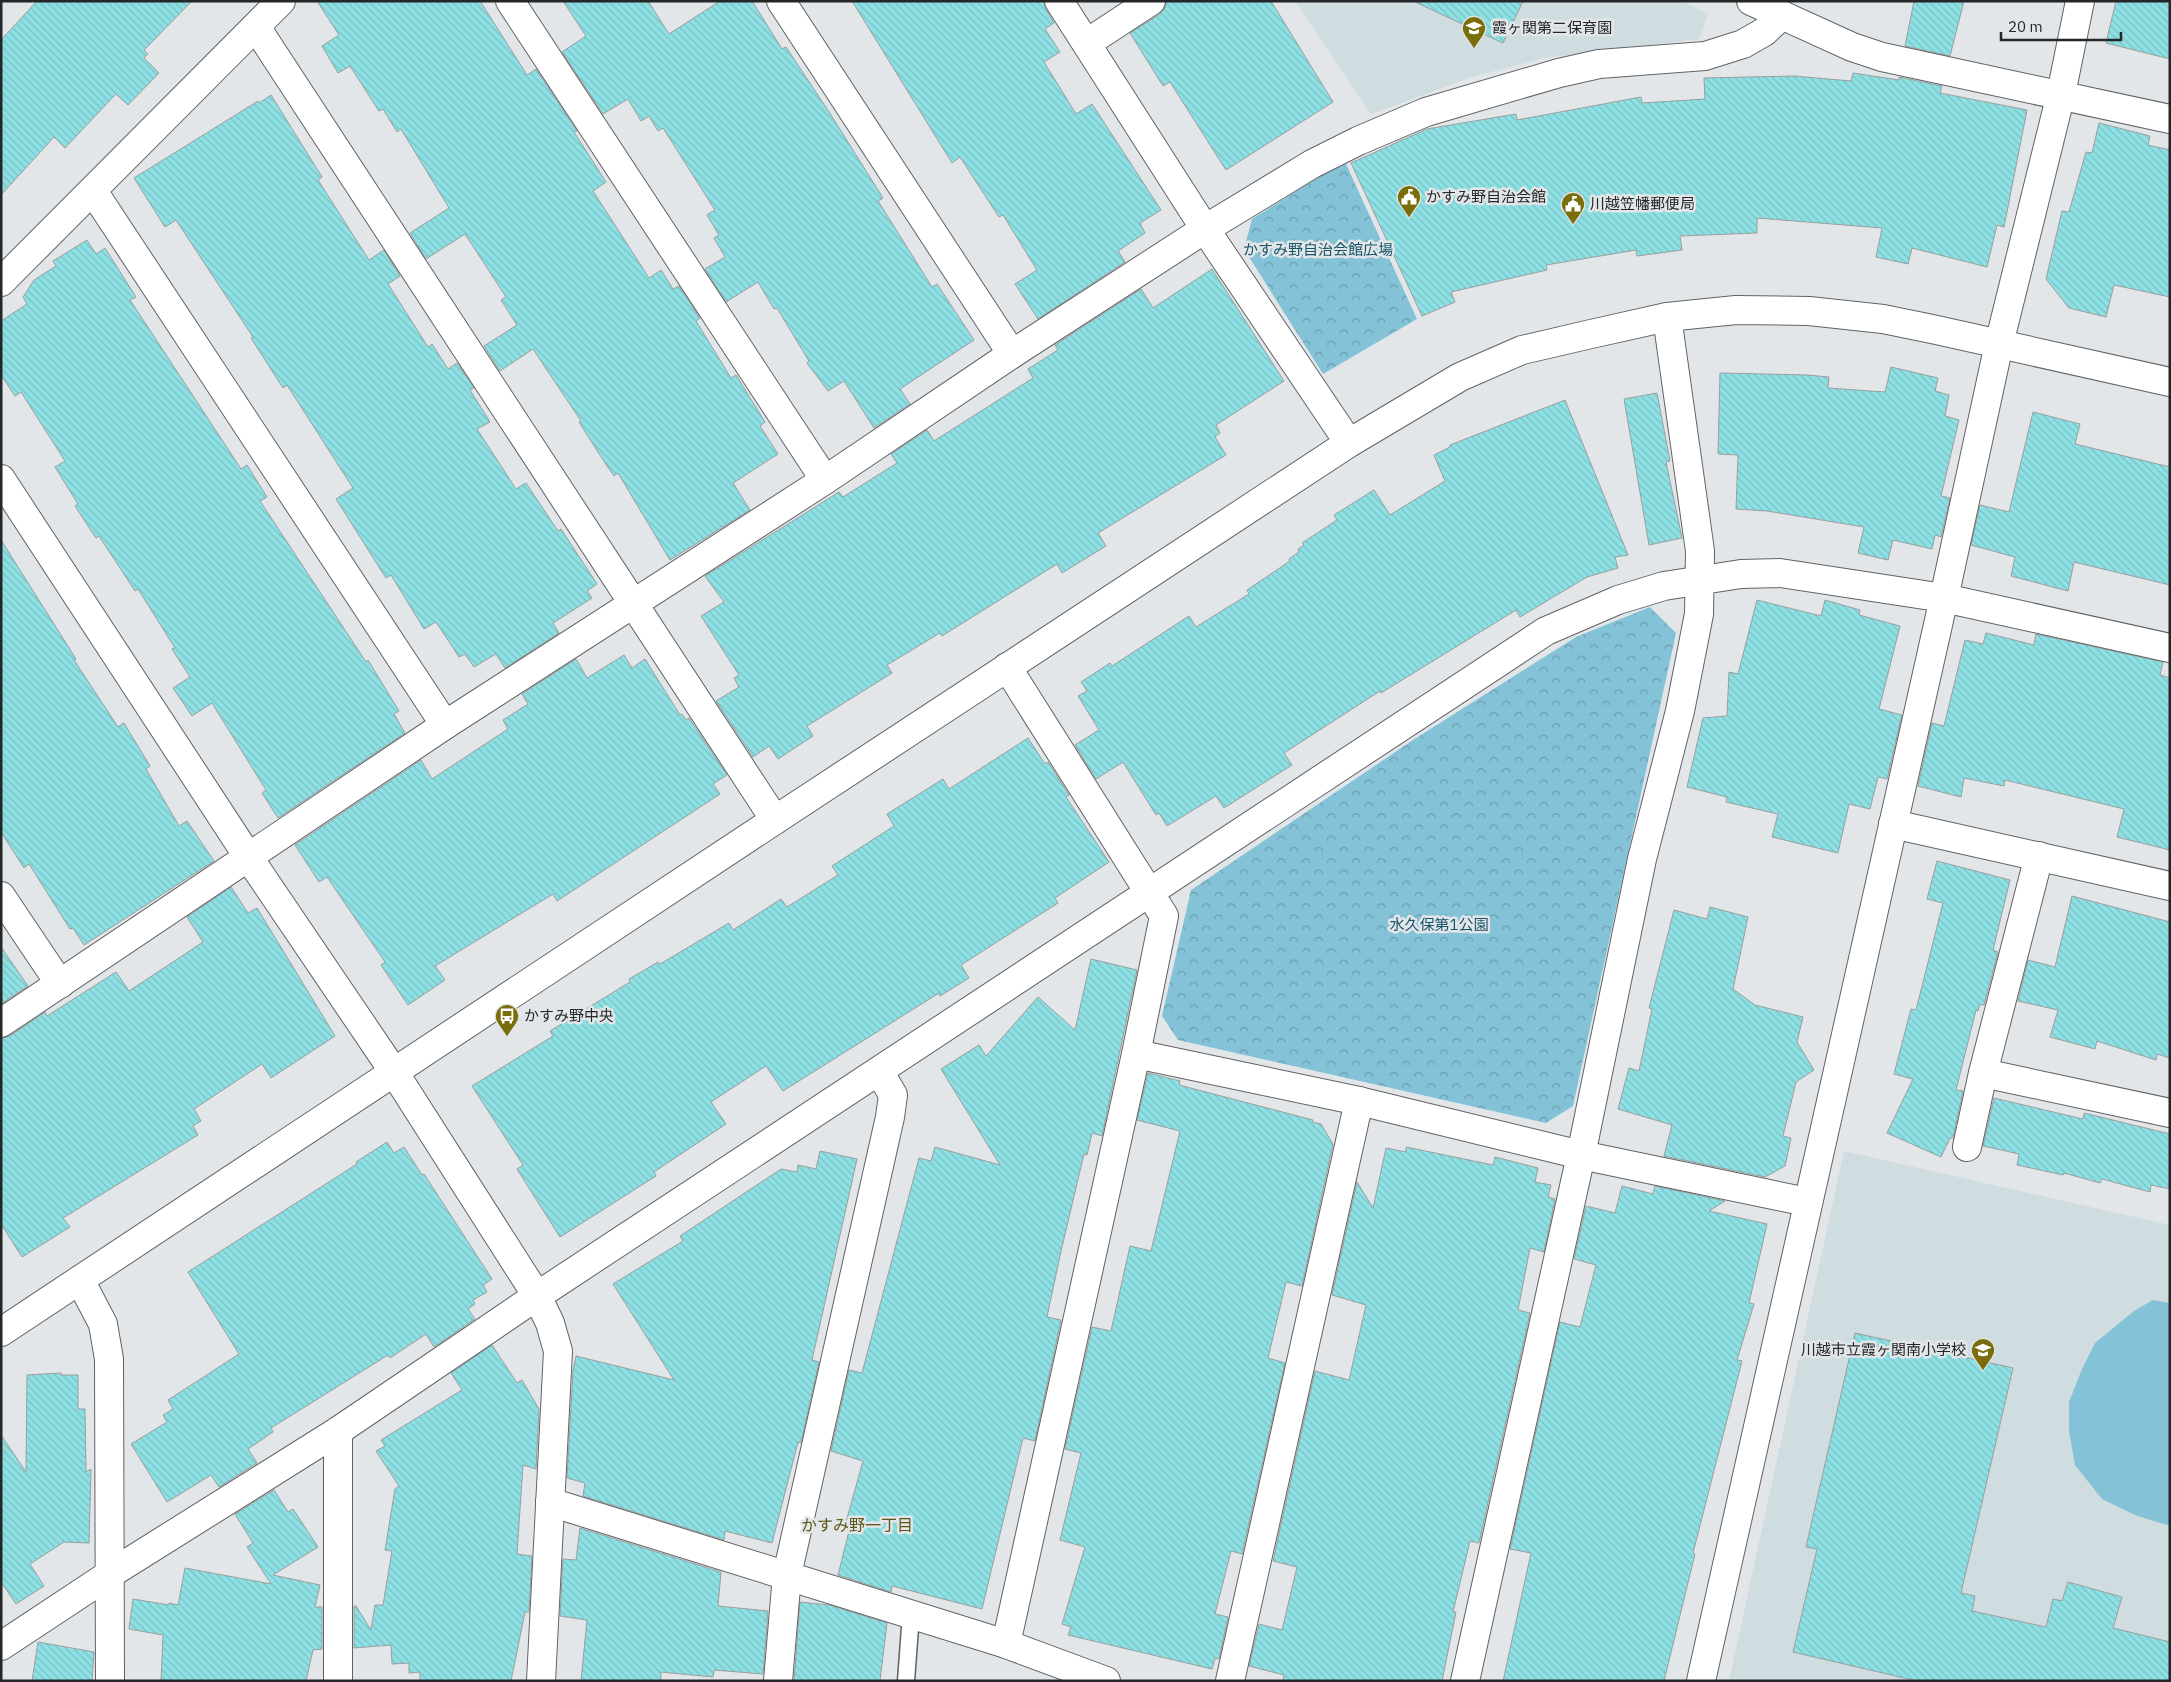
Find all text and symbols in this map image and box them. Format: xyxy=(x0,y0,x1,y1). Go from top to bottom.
scale bar xyxy=(2001,10,2121,42)
school or university icon: 霞ヶ関第二保育園 xyxy=(1461,15,1487,49)
text: 20 m xyxy=(2008,17,2043,36)
place label: 霞ヶ関第二保育園 xyxy=(1492,18,1612,37)
public building icon: かすみ野自治会館 xyxy=(1396,184,1422,218)
place label: かすみ野自治会館 xyxy=(1426,187,1546,206)
public building icon: 川越笠幡郵便局 xyxy=(1560,191,1586,225)
place label: 川越笠幡郵便局 xyxy=(1590,194,1695,213)
park label: かすみ野自治会館広場 xyxy=(1243,240,1393,259)
park label: 水久保第1公園 xyxy=(1389,915,1489,934)
bus stop icon: かすみ野中央 xyxy=(494,1003,520,1037)
place label: かすみ野中央 xyxy=(524,1006,614,1025)
school or university icon: 川越市立霞ヶ関南小学校 xyxy=(1970,1337,1996,1371)
place label: 川越市立霞ヶ関南小学校 xyxy=(1801,1340,1966,1359)
district label: かすみ野一丁目 xyxy=(801,1515,913,1535)

